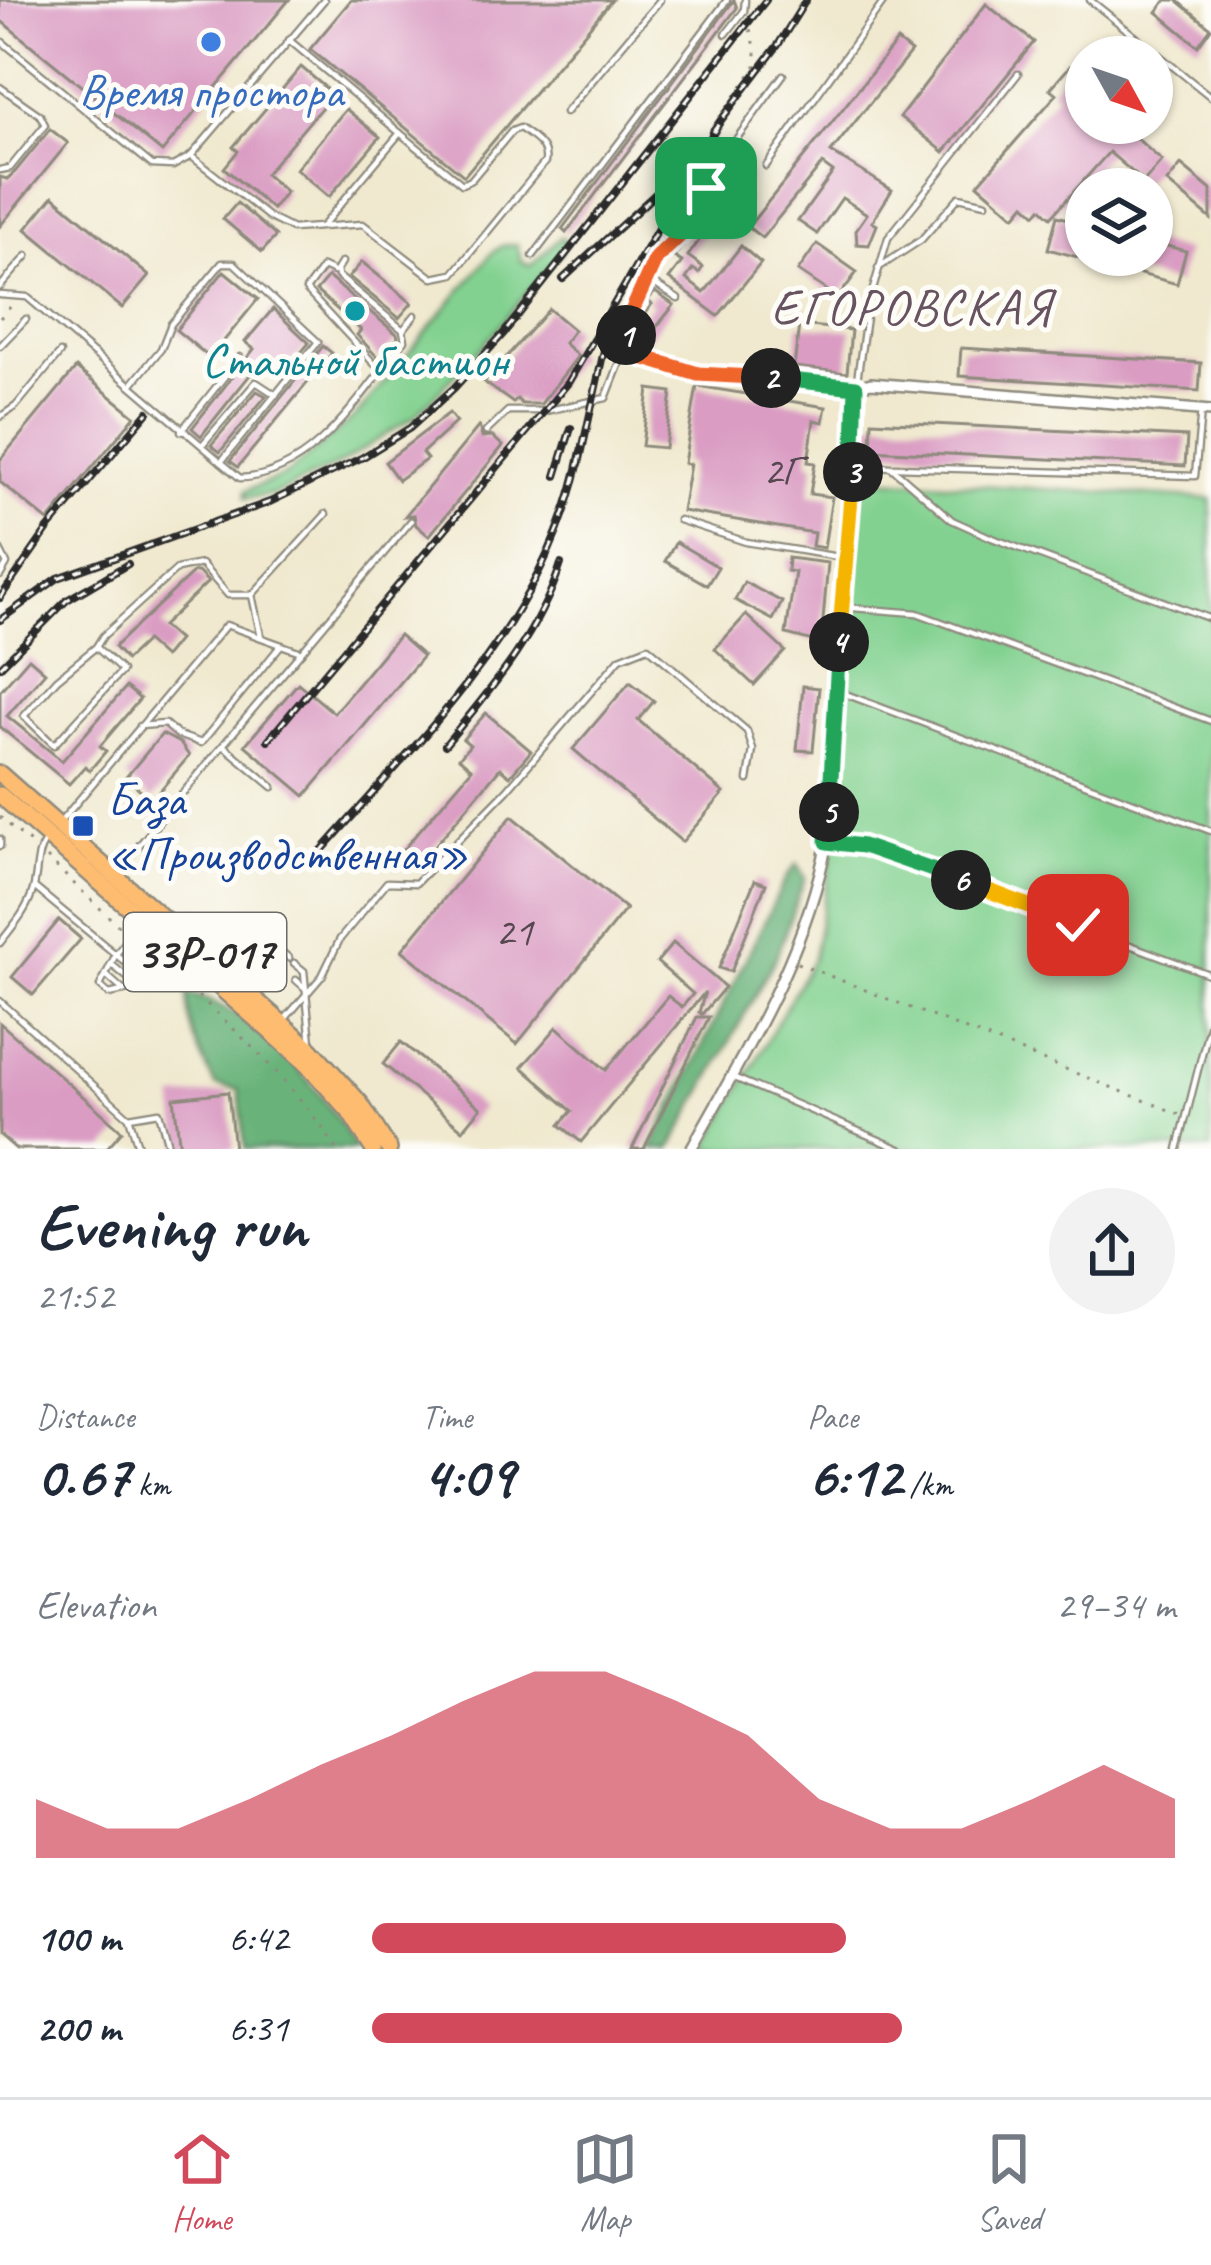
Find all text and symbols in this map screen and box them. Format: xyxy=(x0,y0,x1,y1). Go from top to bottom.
marker: Время простора xyxy=(198,29,224,55)
north arrow xyxy=(1065,36,1173,144)
map controls xyxy=(1065,36,1173,276)
place label: Время простора xyxy=(79,61,346,121)
pin xyxy=(655,137,757,239)
icon: arrive xyxy=(673,155,739,221)
button: layers xyxy=(1065,168,1173,276)
district label: ЕГОРОВСКАЯ xyxy=(771,275,1057,339)
marker: Стальной бастион xyxy=(342,298,368,324)
pin: 1 xyxy=(596,305,656,365)
text: 1 xyxy=(619,314,633,356)
place label: Стальной бастион xyxy=(202,330,511,390)
pin: 2 xyxy=(741,348,801,408)
text: 2 xyxy=(764,357,778,399)
pin: 3 xyxy=(823,442,883,502)
house number: 2Г xyxy=(763,444,810,497)
text: 3 xyxy=(846,451,860,493)
pin: 4 xyxy=(809,612,869,672)
text: 4 xyxy=(832,621,846,663)
place label: База «Производственная» xyxy=(107,769,468,884)
pin: 5 xyxy=(799,782,859,842)
text: 5 xyxy=(822,791,836,833)
marker: База «Производственная» xyxy=(70,813,96,839)
pin: 6 xyxy=(931,850,991,910)
text: 6 xyxy=(953,859,969,901)
pin xyxy=(1027,874,1129,976)
icon: check xyxy=(1045,892,1111,958)
house number: 21 xyxy=(495,905,535,958)
road number: 33Р-017 xyxy=(124,913,286,991)
text: Evening run xyxy=(36,1185,306,1268)
button: share xyxy=(1049,1188,1175,1314)
text: 21:52 xyxy=(36,1272,114,1321)
text: Distance xyxy=(36,1396,134,1438)
text: Time xyxy=(422,1396,472,1438)
text: Pace xyxy=(807,1396,858,1438)
text: 0.67 xyxy=(36,1438,130,1514)
text: 4:09 xyxy=(422,1438,514,1514)
text: 6:12 xyxy=(807,1438,901,1514)
text: km xyxy=(130,1464,170,1506)
text: /km xyxy=(901,1464,953,1506)
text: Elevation xyxy=(36,1581,156,1630)
text: 29–34 m xyxy=(1056,1581,1175,1630)
text: 100 m xyxy=(36,1914,120,1963)
text: 6:42 xyxy=(228,1914,288,1963)
text: 200 m xyxy=(36,2004,120,2053)
text: 6:31 xyxy=(228,2004,288,2053)
tab: Home xyxy=(169,2126,235,2240)
tab: Map xyxy=(572,2126,638,2240)
tab: Saved xyxy=(976,2126,1042,2240)

